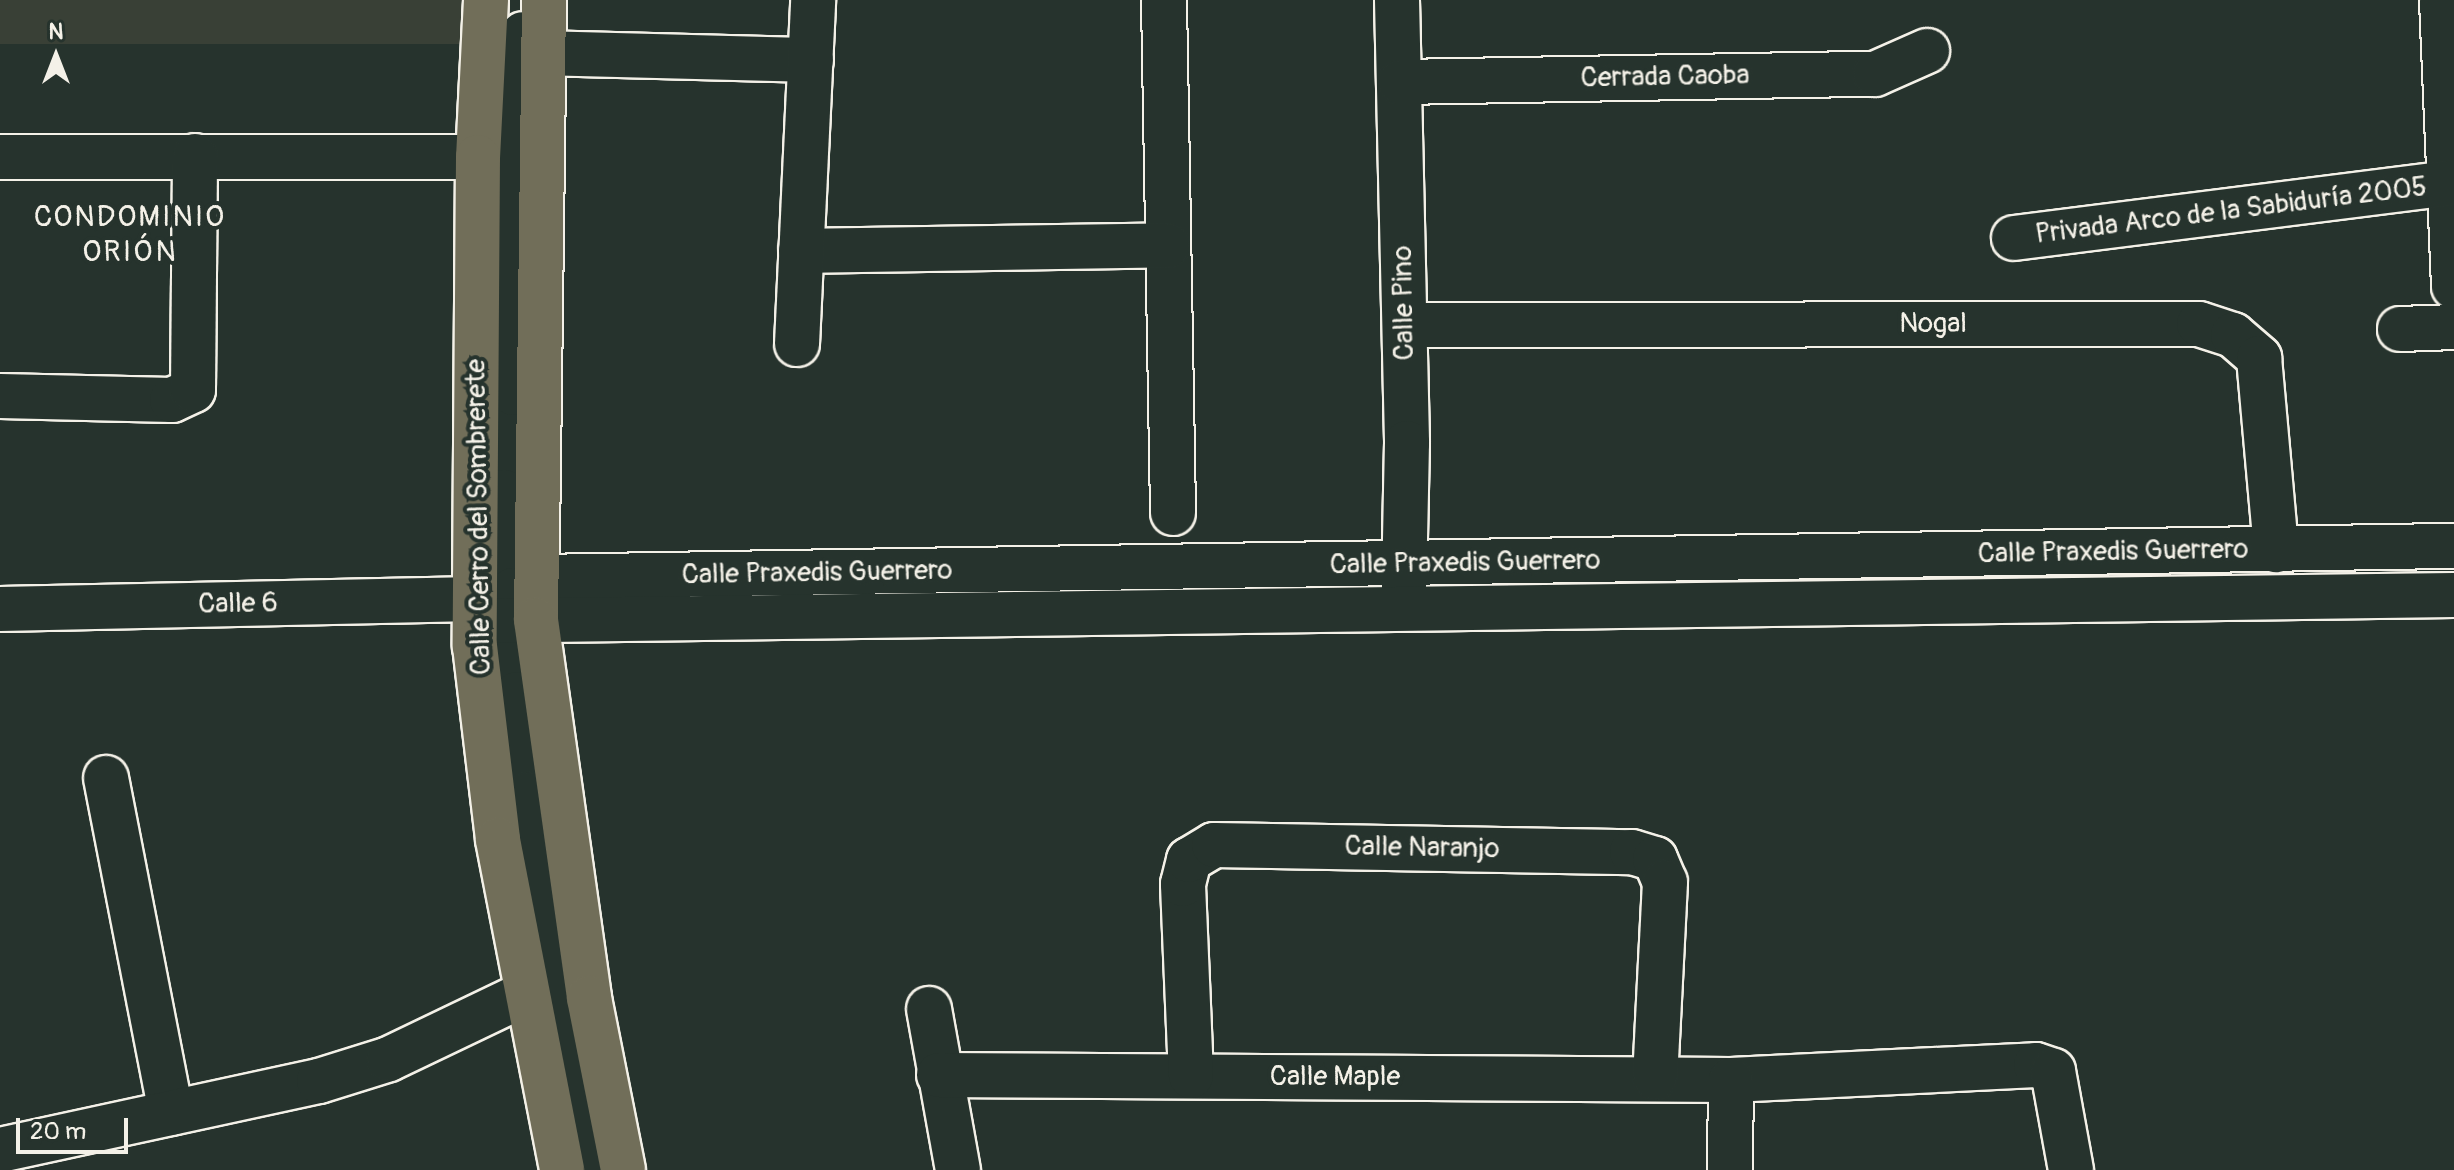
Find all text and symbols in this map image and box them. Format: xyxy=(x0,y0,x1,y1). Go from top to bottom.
north arrow xyxy=(16,16,96,96)
text: N xyxy=(49,18,63,46)
street label: Cerrada Caoba xyxy=(1580,59,1750,95)
street label: Privada Arco de la Sabiduría 2005 xyxy=(2033,170,2429,252)
district label: CONDOMINIO ORIÓN xyxy=(34,199,226,270)
street label: Calle Pino xyxy=(1386,245,1422,361)
street label: Nogal xyxy=(1899,307,1967,341)
street label: Calle Cerro del Sombrerete xyxy=(459,359,499,675)
street label: Calle Praxedis Guerrero xyxy=(1977,533,2249,571)
street label: Calle Praxedis Guerrero xyxy=(1329,544,1601,582)
street label: Calle Praxedis Guerrero xyxy=(681,554,953,592)
street label: Calle 6 xyxy=(198,587,278,621)
street label: Calle Naranjo xyxy=(1344,830,1500,866)
street label: Calle Maple xyxy=(1270,1060,1400,1094)
scale bar xyxy=(20,1102,132,1152)
text: 20 m xyxy=(30,1117,86,1146)

